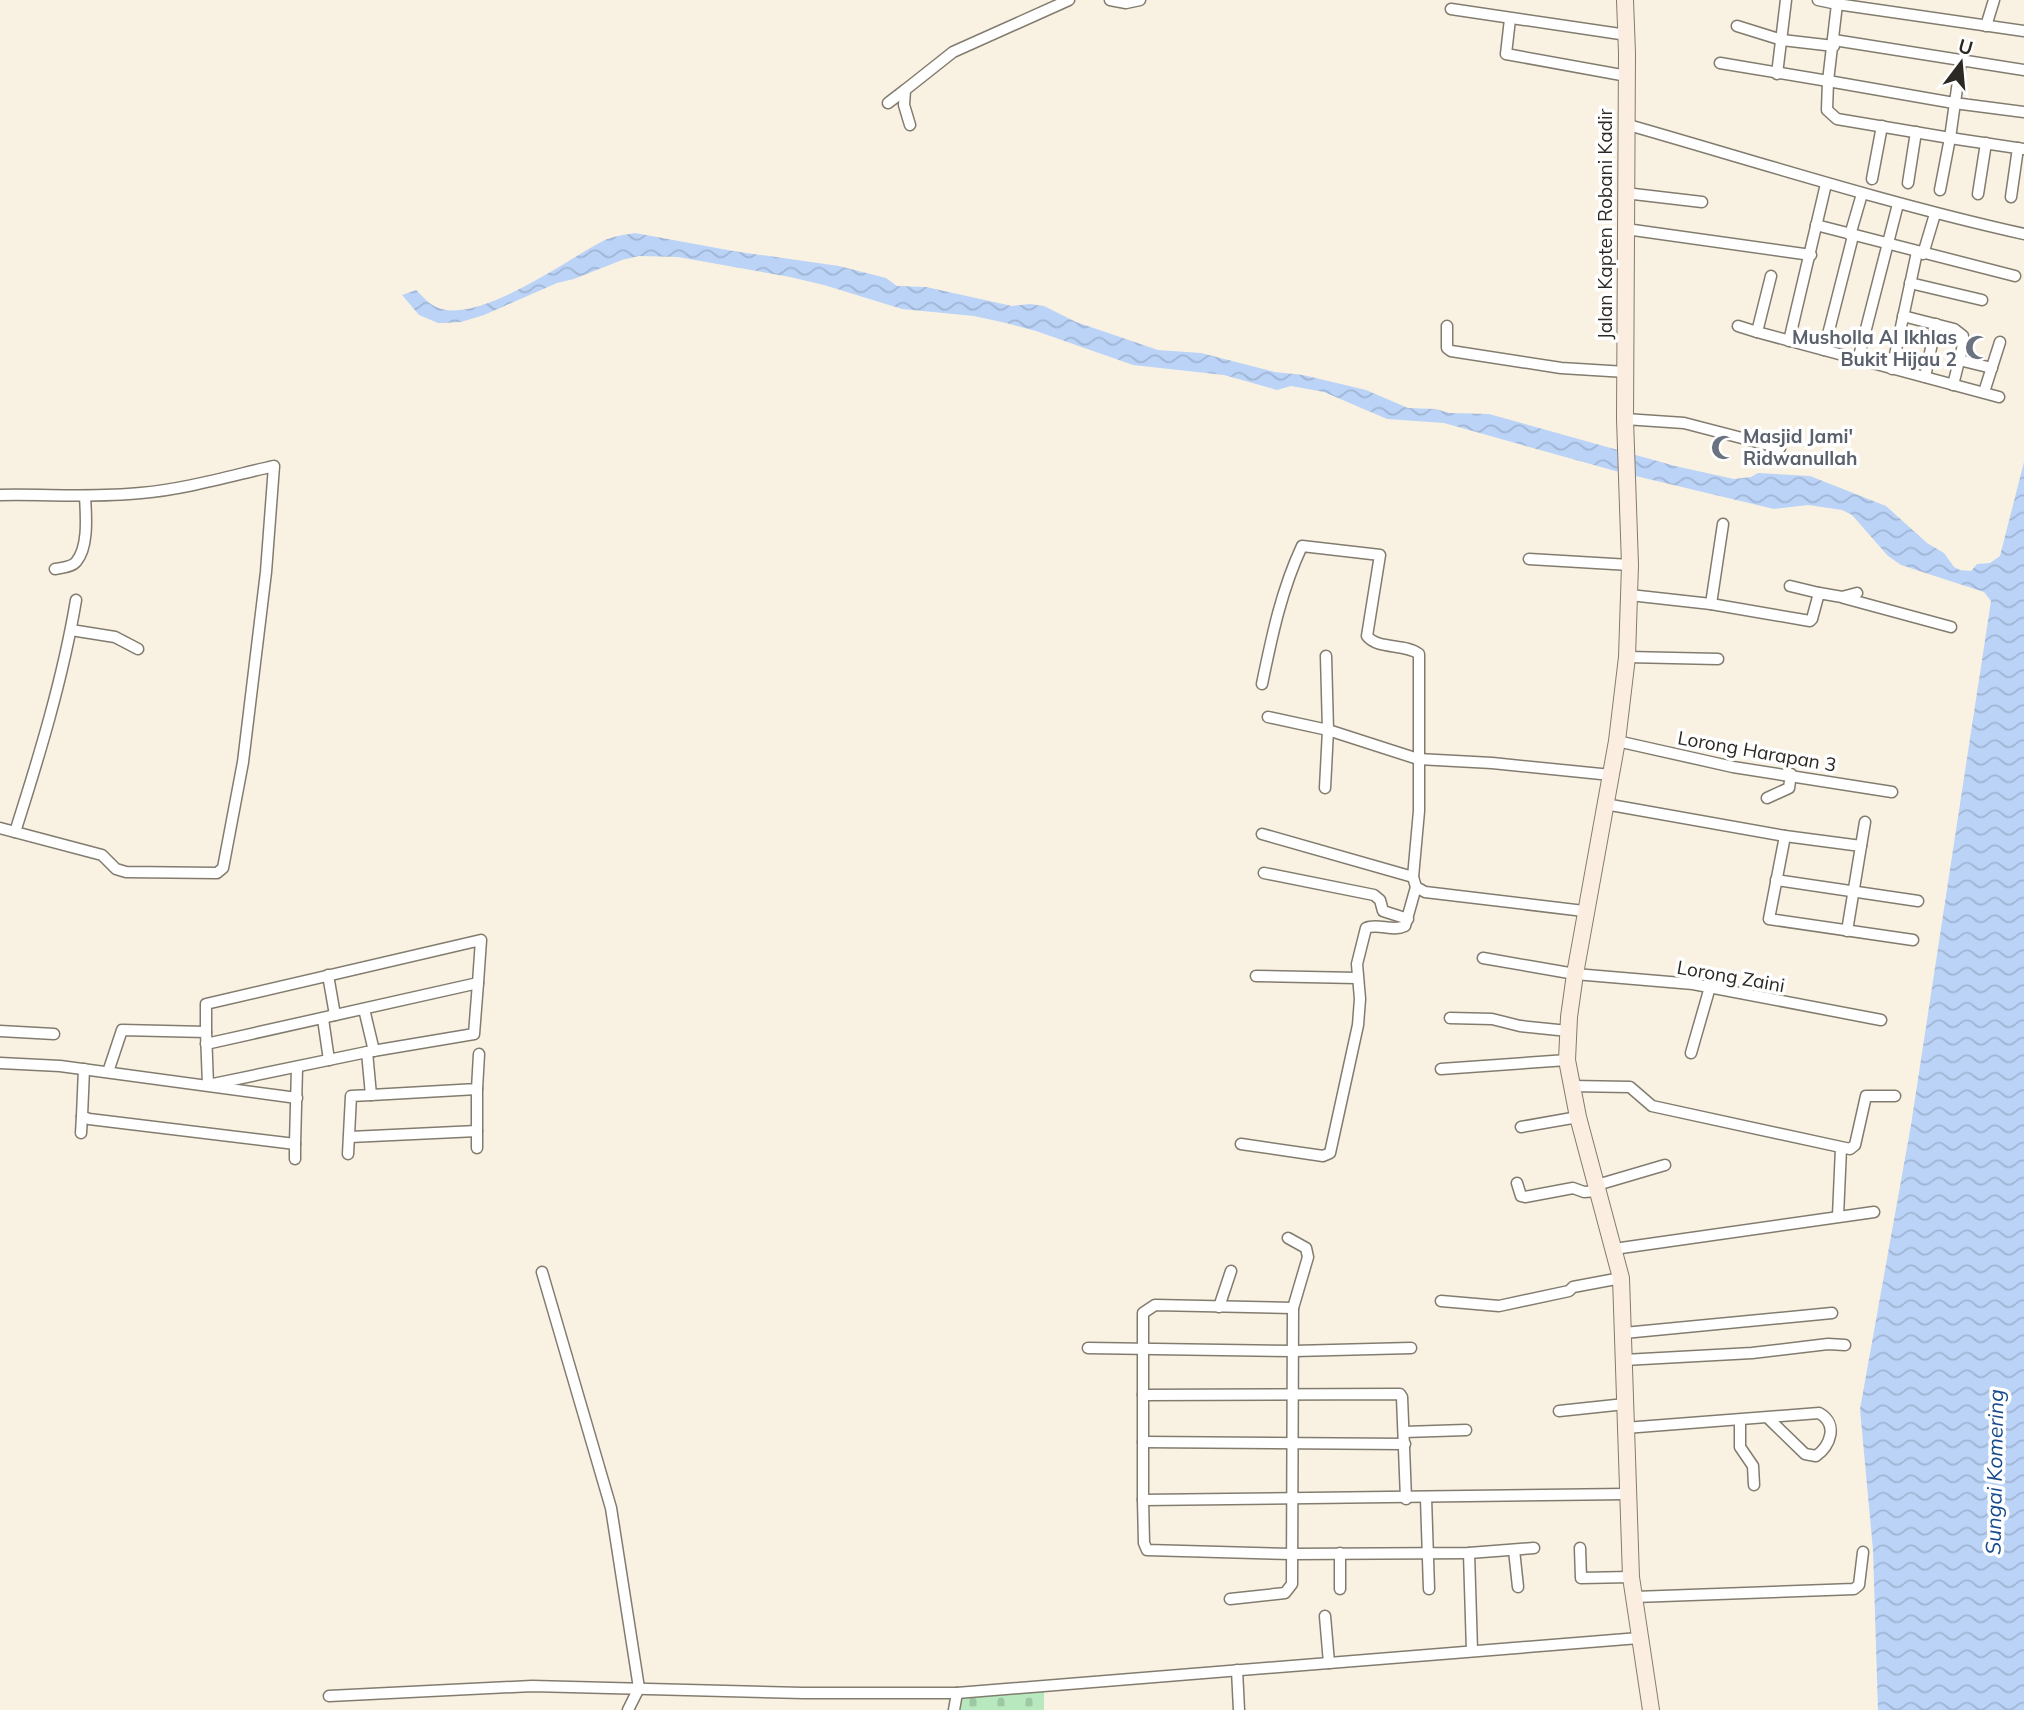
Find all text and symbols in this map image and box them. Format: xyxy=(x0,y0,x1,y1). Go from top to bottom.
north arrow xyxy=(1926,28,1996,98)
text: U xyxy=(1956,33,1976,60)
street label: Jalan Kapten Robani Kadir xyxy=(1593,108,1617,339)
place label: Musholla Al Ikhlas Bukit Hijau 2 xyxy=(1792,325,1957,371)
mosque icon: Musholla Al Ikhlas Bukit Hijau 2 xyxy=(1963,334,1991,362)
place label: Masjid Jami' Ridwanullah xyxy=(1743,424,1857,470)
mosque icon: Masjid Jami' Ridwanullah xyxy=(1709,433,1737,461)
street label: Lorong Harapan 3 xyxy=(1676,725,1838,777)
street label: Lorong Zaini xyxy=(1675,955,1787,997)
water label: Sungai Komering xyxy=(1980,1389,2008,1555)

